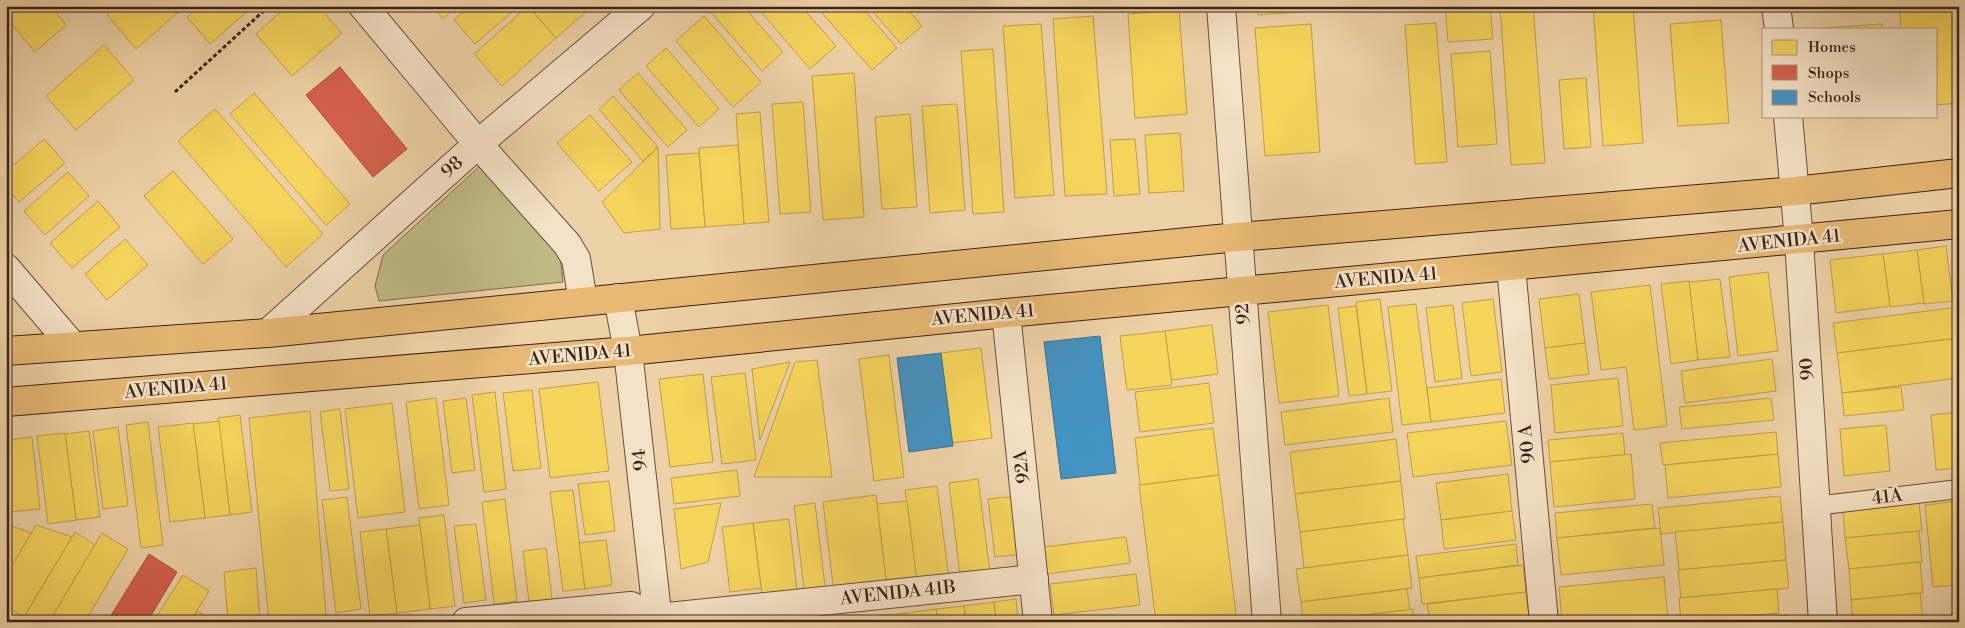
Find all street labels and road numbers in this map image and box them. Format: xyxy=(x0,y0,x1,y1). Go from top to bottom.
street label: 98 xyxy=(436,151,468,183)
street label: AVENIDA 41 xyxy=(1735,224,1842,258)
street label: AVENIDA 41 xyxy=(1332,262,1439,294)
street label: AVENIDA 41 xyxy=(929,299,1036,331)
street label: 92 xyxy=(1231,303,1255,325)
street label: AVENIDA 41 xyxy=(526,339,633,371)
street label: 90 xyxy=(1795,357,1819,381)
street label: AVENIDA 41 xyxy=(122,372,229,404)
street label: 90 A xyxy=(1514,423,1540,464)
street label: 94 xyxy=(627,448,653,472)
street label: 92A xyxy=(1009,448,1035,485)
street label: 41A xyxy=(1870,484,1904,510)
street label: AVENIDA 41B xyxy=(838,575,957,611)

